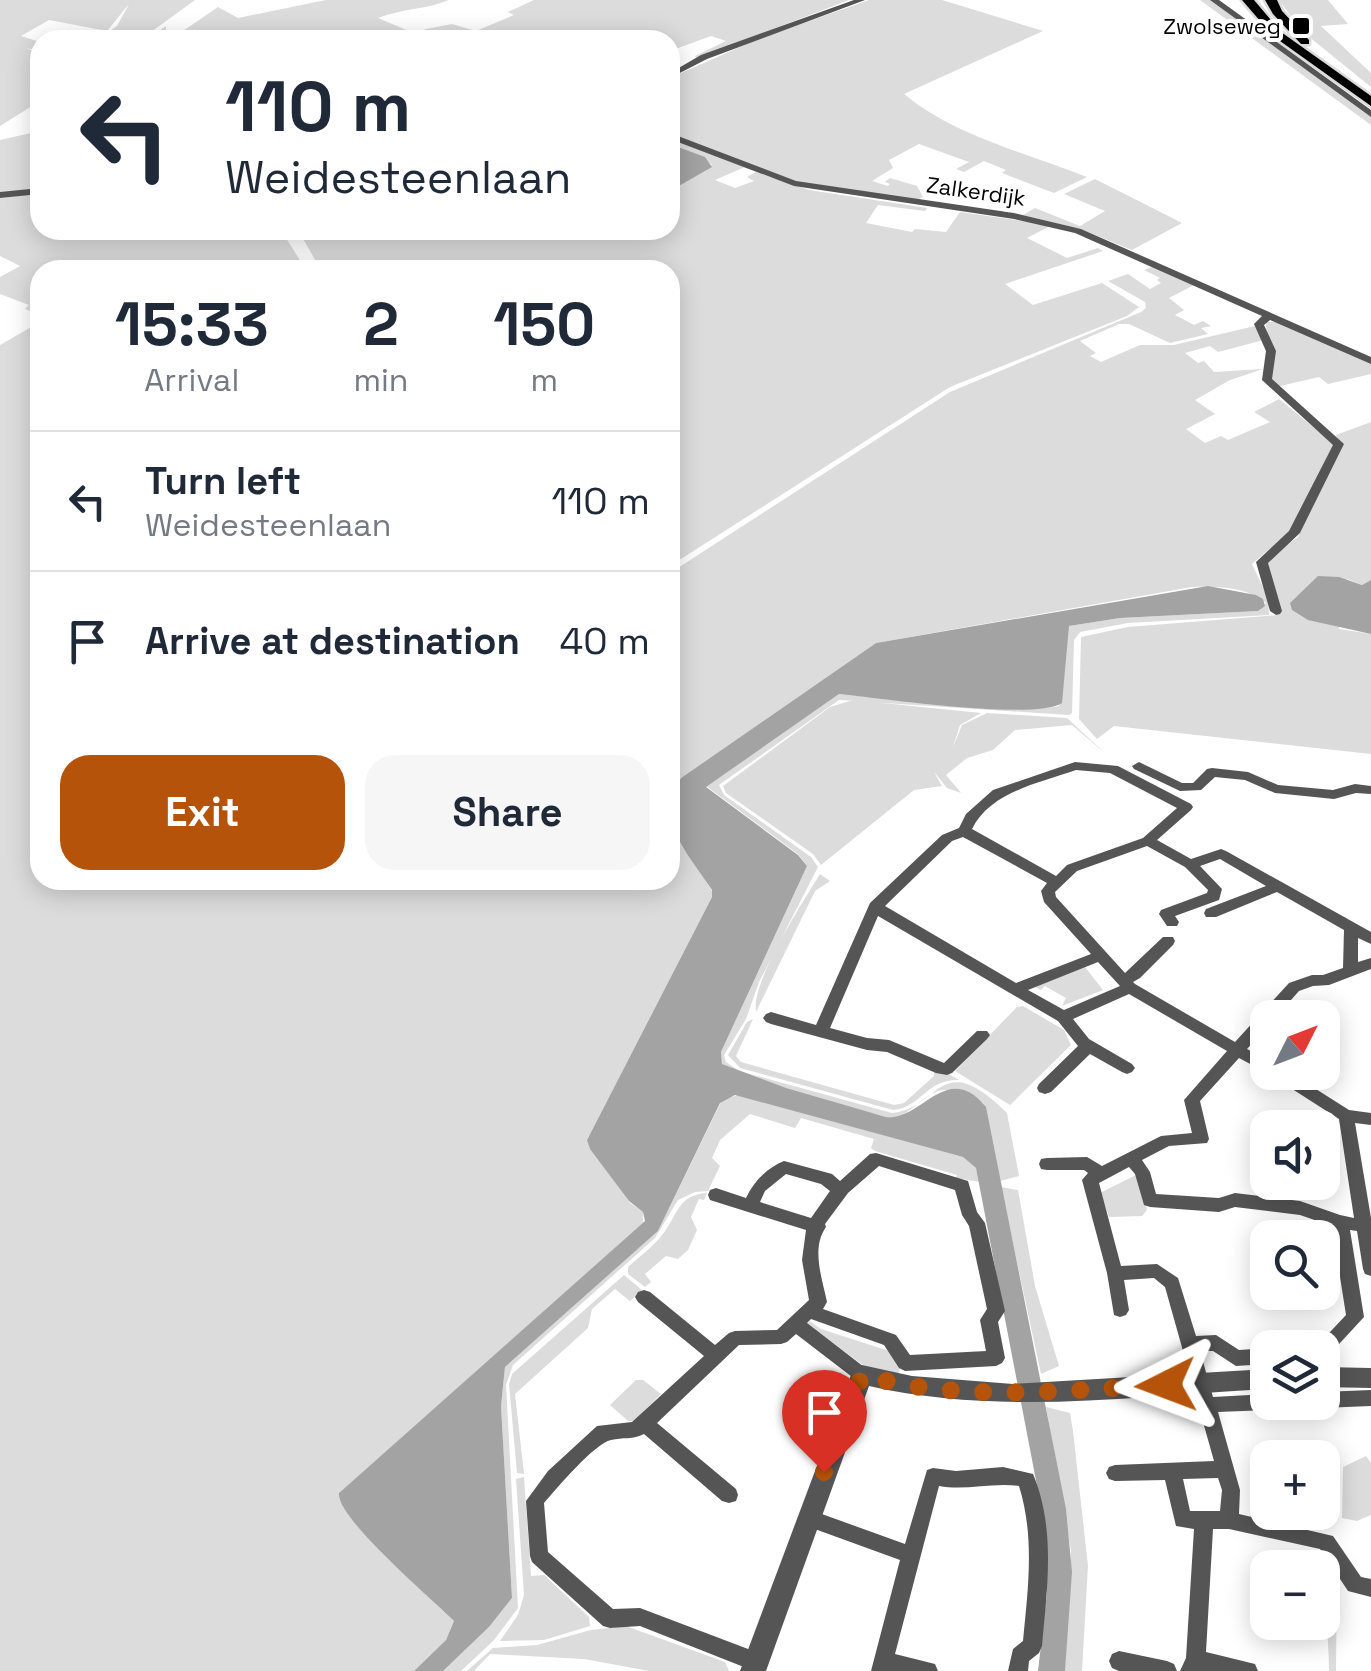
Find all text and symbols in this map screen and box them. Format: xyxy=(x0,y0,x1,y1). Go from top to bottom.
place label: Zwolseweg xyxy=(1163,12,1281,40)
marker: Zwolseweg xyxy=(1290,15,1312,37)
text: 110 m xyxy=(225,62,411,151)
icon: left xyxy=(60,70,190,200)
text: Weidesteenlaan xyxy=(225,149,571,206)
street label: Zalkerdijk xyxy=(925,170,1027,212)
text: 15:33 xyxy=(115,286,269,363)
text: 2 xyxy=(363,286,399,363)
text: 150 xyxy=(493,286,595,363)
text: Arrival xyxy=(144,360,239,400)
text: min xyxy=(353,360,408,400)
text: m xyxy=(530,360,558,400)
text: Turn left xyxy=(145,457,301,505)
icon: left xyxy=(60,474,115,529)
text: 110 m xyxy=(551,477,650,525)
text: Weidesteenlaan xyxy=(145,505,391,545)
icon: arrive xyxy=(60,614,115,669)
text: Arrive at destination xyxy=(145,617,520,665)
text: 40 m xyxy=(559,617,650,665)
button: Exit xyxy=(60,755,345,870)
button: Share xyxy=(365,755,650,870)
north arrow xyxy=(1250,1000,1340,1090)
map controls xyxy=(1250,1000,1340,1640)
button: sound xyxy=(1250,1110,1340,1200)
button: search xyxy=(1250,1220,1340,1310)
button: layers xyxy=(1250,1330,1340,1420)
position arrow xyxy=(1114,1333,1218,1437)
pin xyxy=(782,1370,867,1473)
icon: arrive xyxy=(797,1385,852,1440)
button: + xyxy=(1250,1440,1340,1530)
button: − xyxy=(1250,1550,1340,1640)

